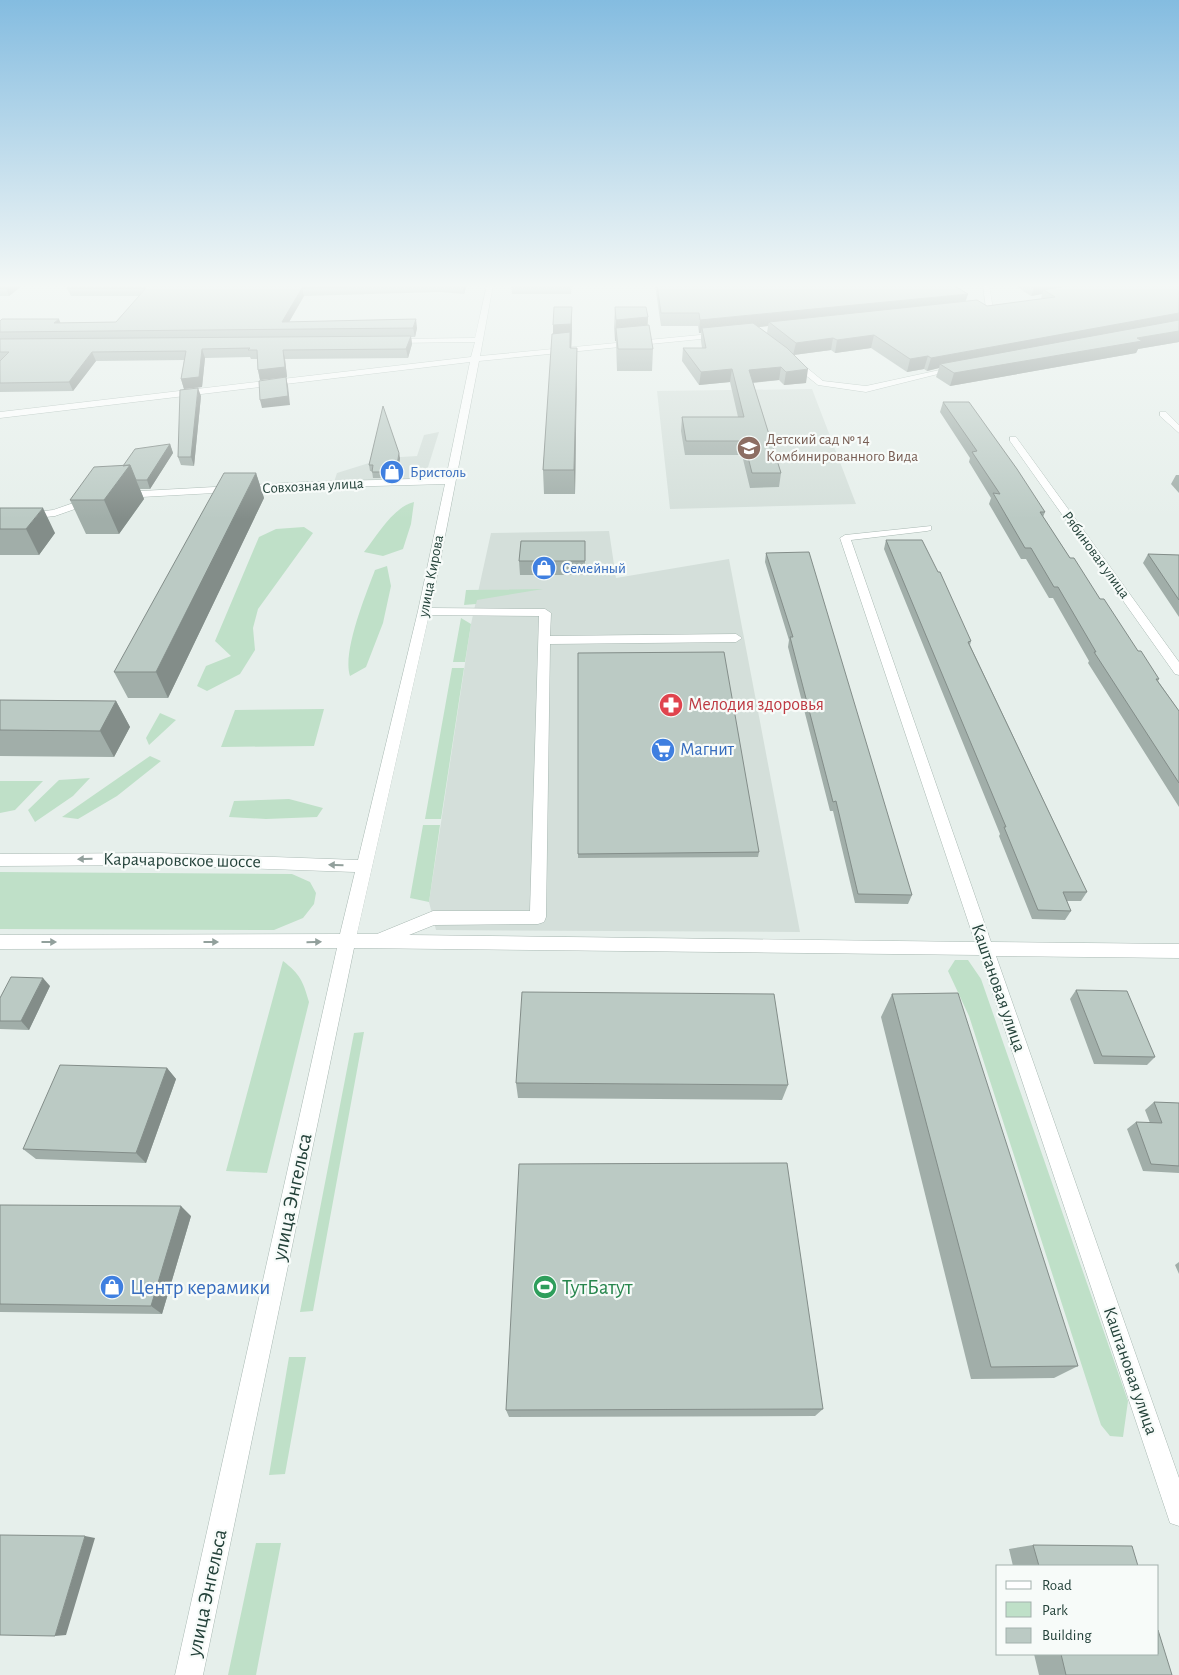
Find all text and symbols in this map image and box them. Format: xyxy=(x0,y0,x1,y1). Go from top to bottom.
place label: Детский сад № 14 Комбинированного Вида xyxy=(766,432,918,464)
school or university icon: Детский сад № 14 Комбинированного Вида xyxy=(736,435,762,461)
shop icon: Бристоль xyxy=(379,459,405,485)
place label: Бристоль xyxy=(410,465,466,480)
street label: Совхозная улица xyxy=(262,476,364,496)
street label: Рябиновая улица xyxy=(1059,509,1133,602)
street label: улица Кирова xyxy=(416,534,446,619)
shop icon: Семейный xyxy=(531,555,557,581)
place label: Семейный xyxy=(562,561,626,576)
pharmacy icon: Мелодия здоровья xyxy=(658,692,684,718)
place label: Мелодия здоровья xyxy=(688,696,824,714)
supermarket icon: Магнит xyxy=(650,737,676,763)
place label: Магнит xyxy=(680,741,735,759)
street label: Карачаровское шоссе xyxy=(103,851,261,871)
one-way arrow xyxy=(77,855,93,863)
one-way arrow xyxy=(328,861,344,869)
street label: Каштановая улица xyxy=(968,922,1028,1054)
one-way arrow xyxy=(41,938,57,946)
one-way arrow xyxy=(203,938,219,946)
one-way arrow xyxy=(306,938,322,946)
street label: улица Энгельса xyxy=(268,1131,316,1264)
shop icon: Центр керамики xyxy=(99,1274,125,1300)
sports icon: ТутБатут xyxy=(532,1274,558,1300)
place label: Центр керамики xyxy=(130,1277,270,1298)
place label: ТутБатут xyxy=(562,1277,633,1298)
street label: Каштановая улица xyxy=(1100,1305,1160,1437)
street label: улица Энгельса xyxy=(183,1527,231,1660)
legend xyxy=(996,1565,1159,1655)
text: Road xyxy=(1042,1578,1072,1593)
text: Park xyxy=(1042,1603,1068,1618)
text: Building xyxy=(1042,1628,1092,1643)

